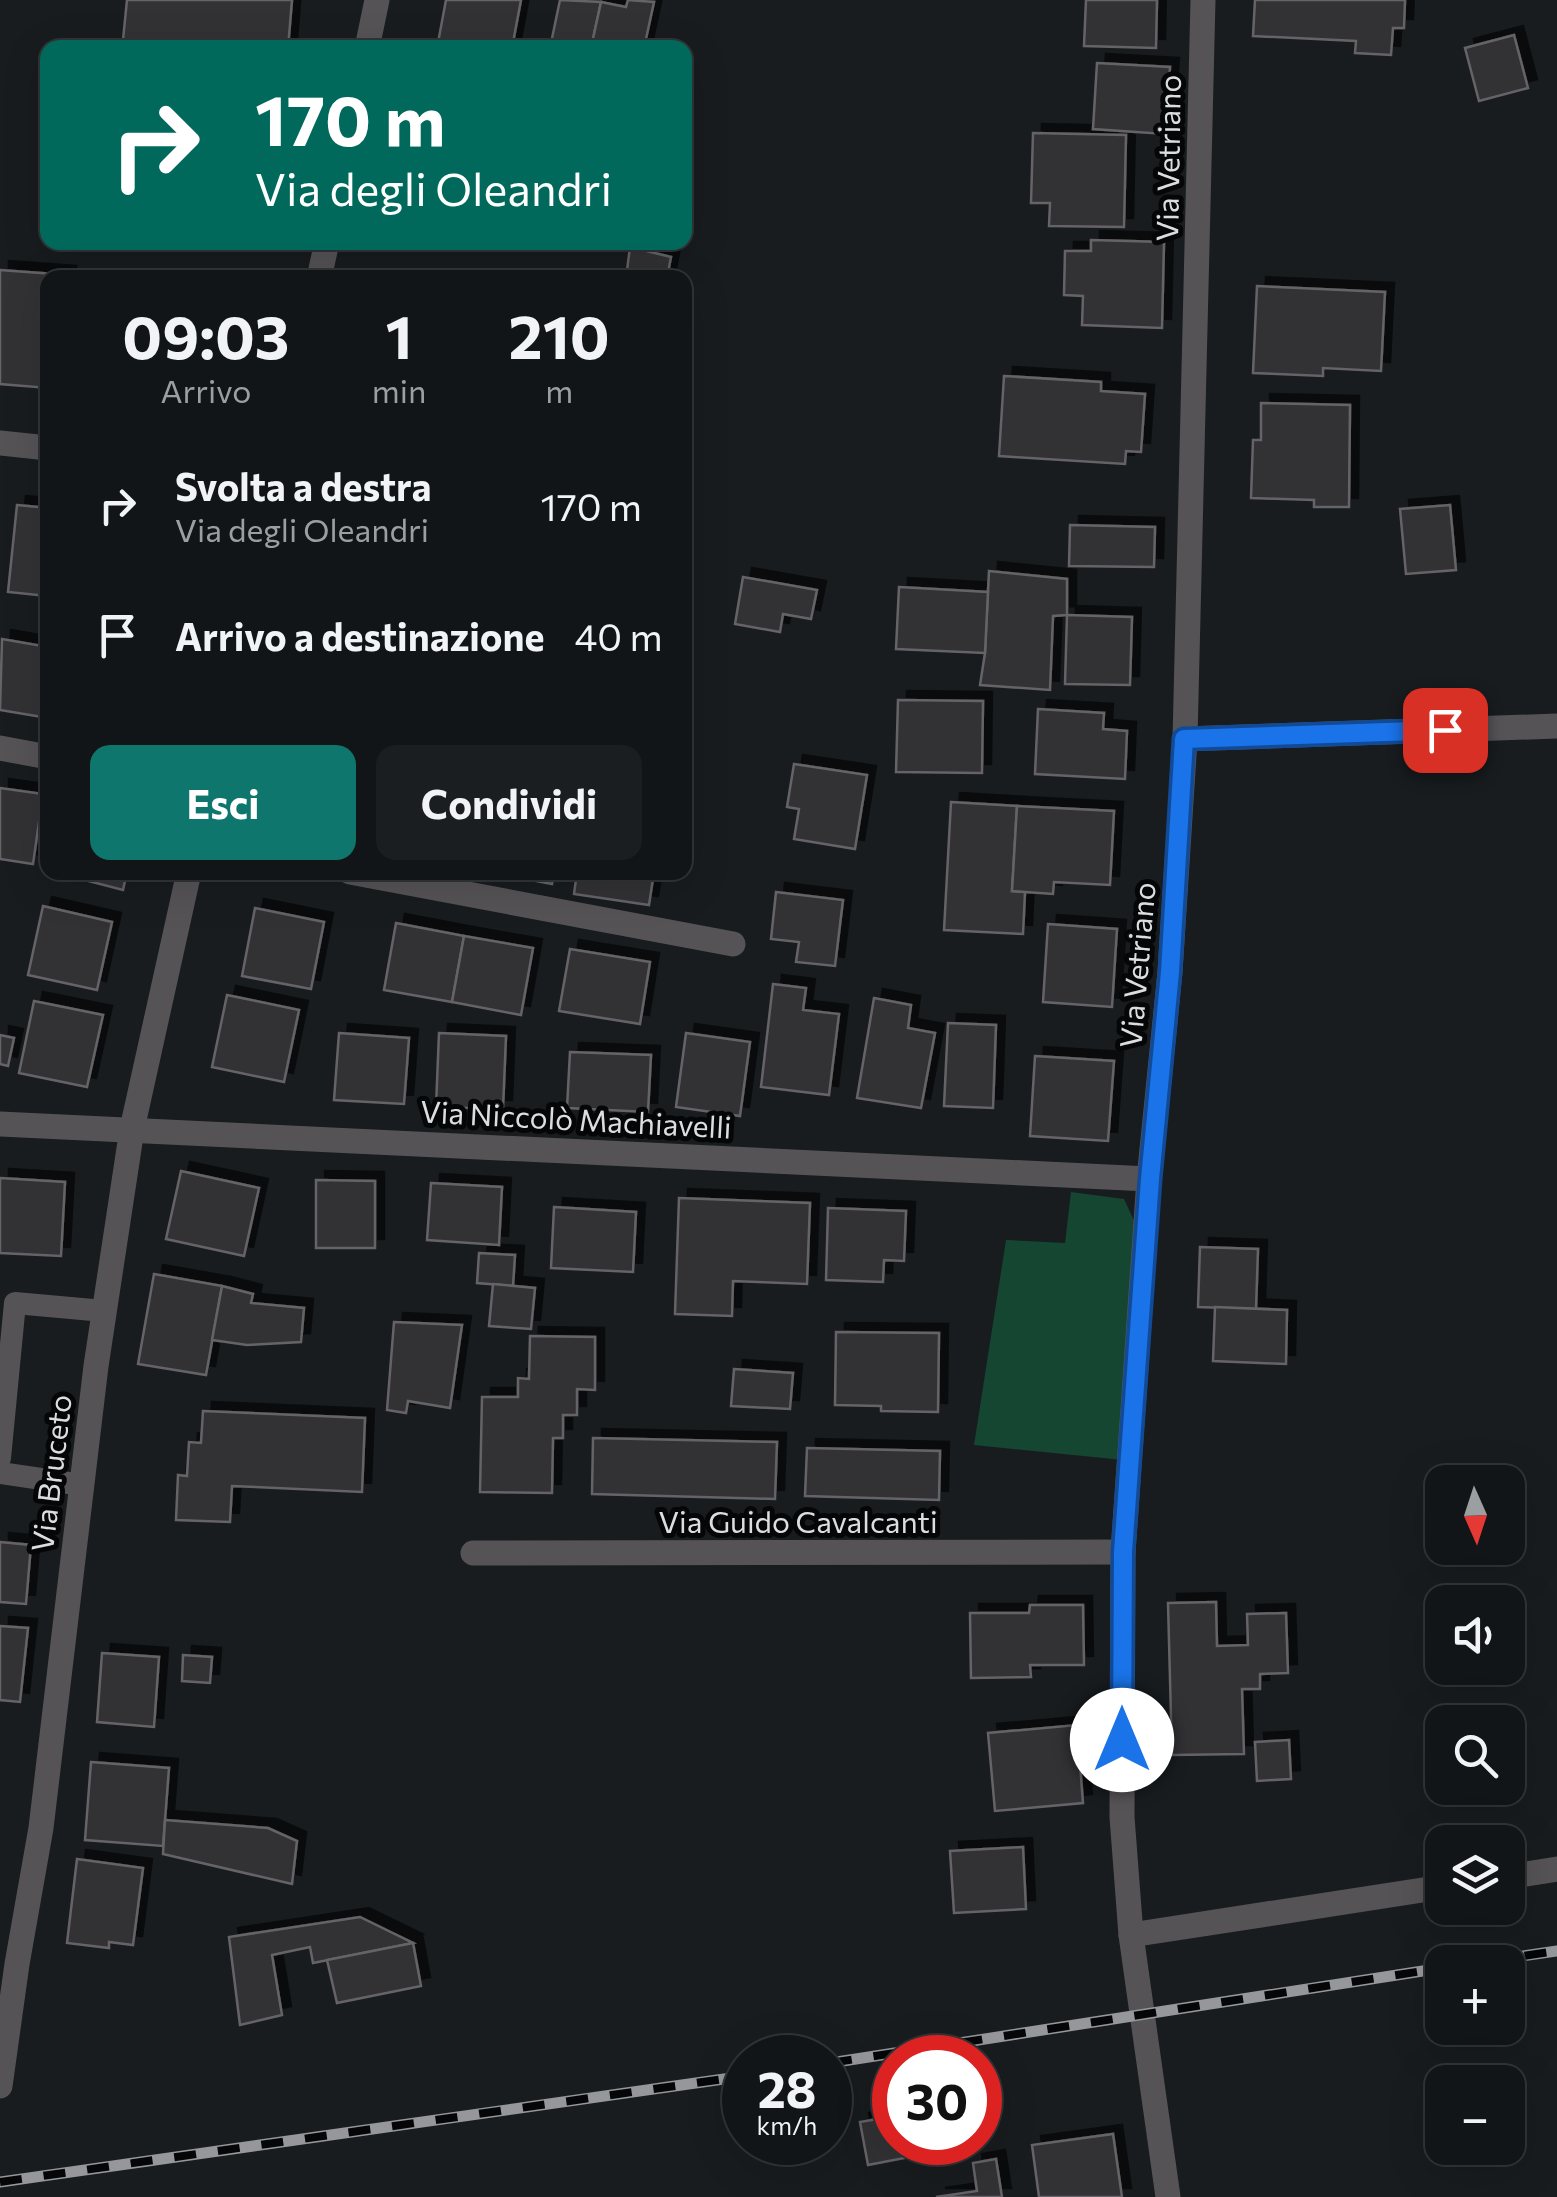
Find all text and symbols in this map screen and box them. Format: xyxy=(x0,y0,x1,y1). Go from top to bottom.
street label: Via Vetriano xyxy=(1147,74,1187,242)
text: 170 m xyxy=(255,75,446,160)
icon: right xyxy=(90,80,220,210)
text: Via degli Oleandri xyxy=(255,160,612,215)
text: 09:03 xyxy=(122,298,290,371)
text: 1 xyxy=(385,298,413,371)
text: 210 xyxy=(509,298,610,371)
text: Arrivo xyxy=(160,370,251,410)
text: min xyxy=(372,370,426,410)
text: m xyxy=(545,370,573,410)
text: Svolta a destra xyxy=(175,462,431,509)
icon: right xyxy=(90,478,145,533)
text: 170 m xyxy=(541,482,642,529)
text: Via degli Oleandri xyxy=(175,509,429,549)
icon: arrive xyxy=(90,608,145,663)
text: Arrivo a destinazione xyxy=(175,612,545,659)
text: 40 m xyxy=(575,612,663,659)
pin xyxy=(1403,688,1488,773)
icon: arrive xyxy=(1418,703,1473,758)
button: Esci xyxy=(90,745,356,860)
button: Condividi xyxy=(376,745,642,860)
street label: Via Vetriano xyxy=(1110,880,1162,1050)
street label: Via Niccolò Machiavelli xyxy=(419,1091,733,1145)
street label: Via Bruceto xyxy=(22,1392,78,1554)
north arrow xyxy=(1425,1465,1525,1565)
map controls xyxy=(1425,1465,1525,2165)
street label: Via Guido Cavalcanti xyxy=(658,1502,938,1539)
button: sound xyxy=(1425,1585,1525,1685)
position arrow xyxy=(1070,1688,1174,1792)
button: search xyxy=(1425,1705,1525,1805)
button: layers xyxy=(1425,1825,1525,1925)
button: + xyxy=(1425,1945,1525,2045)
speed limit sign: 30 xyxy=(872,2035,1002,2165)
text: 28 xyxy=(757,2057,817,2118)
button: − xyxy=(1425,2065,1525,2165)
text: km/h xyxy=(757,2110,817,2140)

